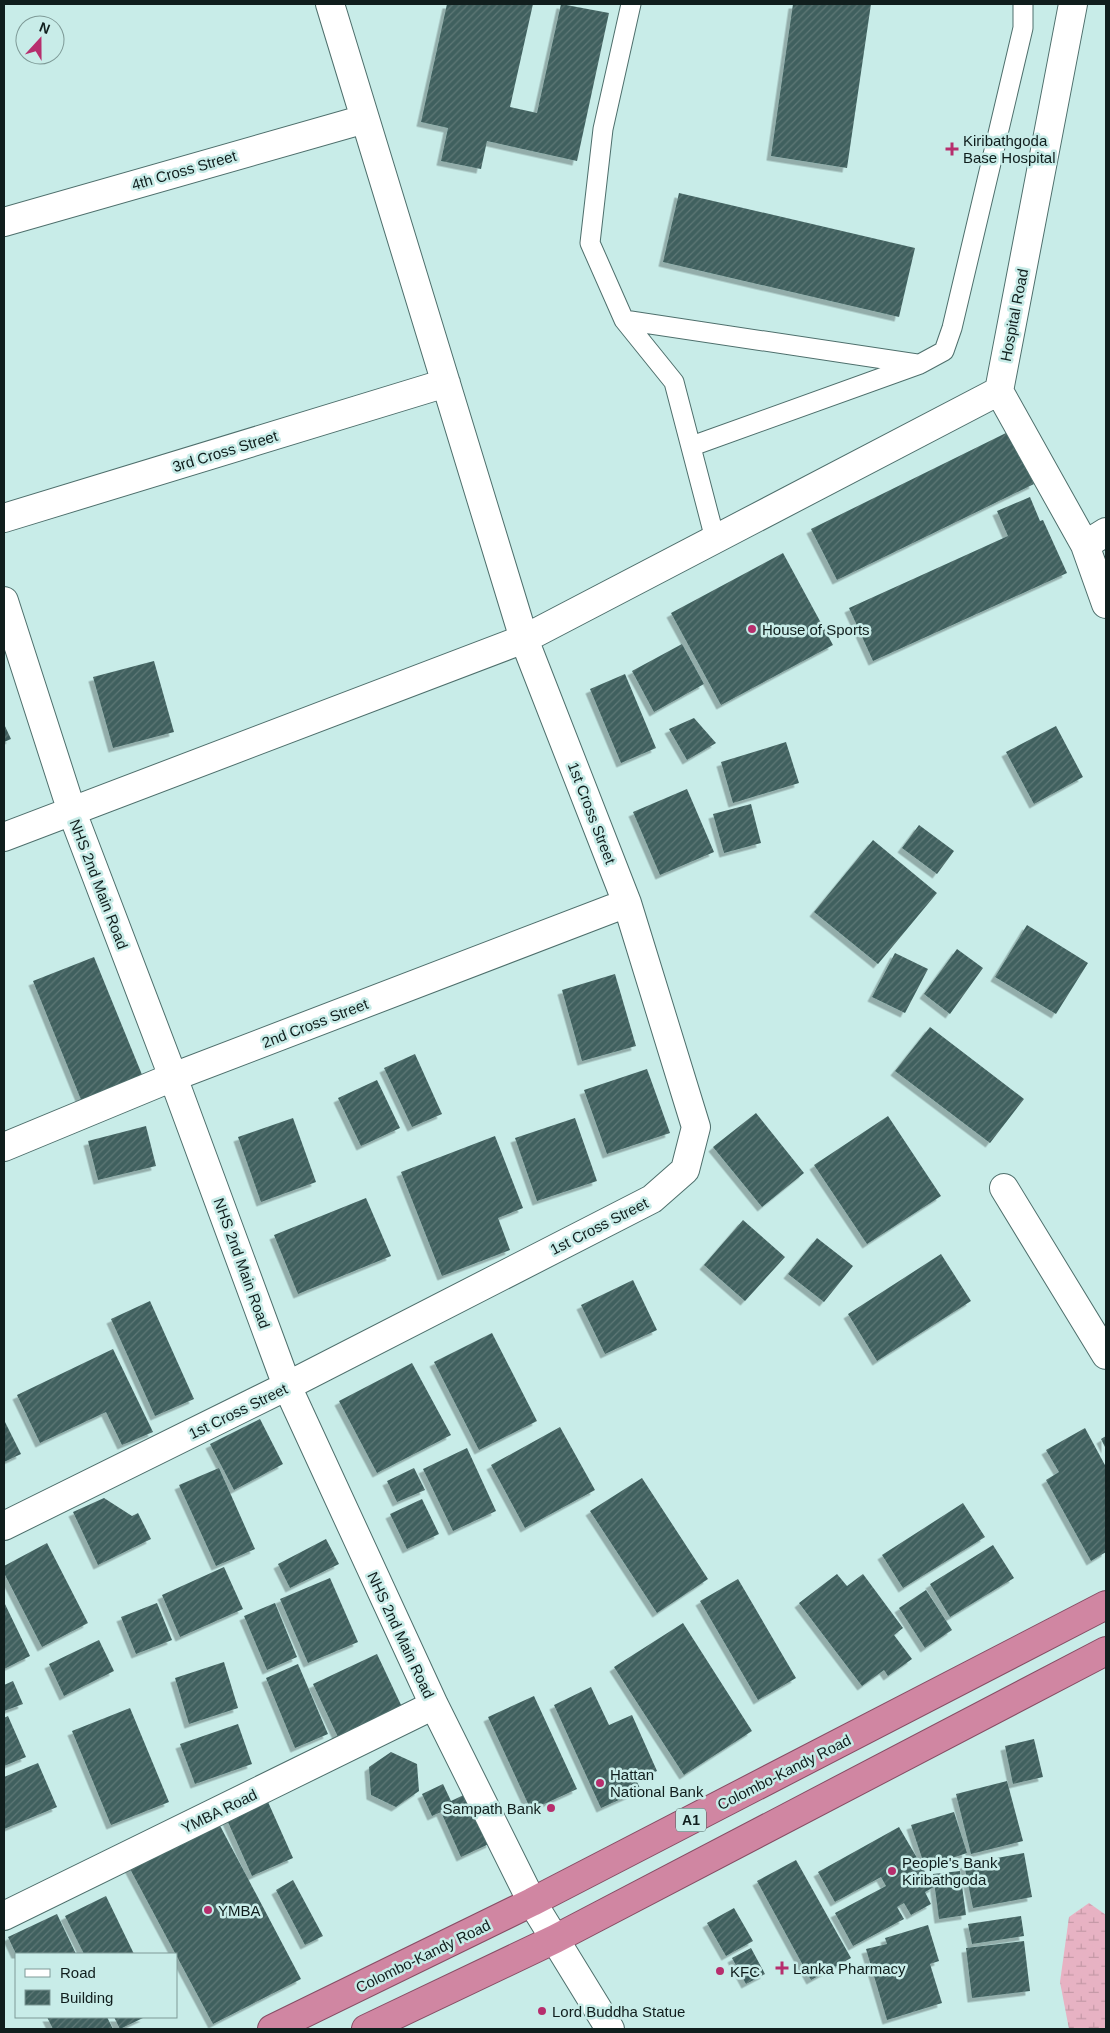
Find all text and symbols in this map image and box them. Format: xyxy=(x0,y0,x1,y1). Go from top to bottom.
north arrow xyxy=(15,15,65,65)
text: N xyxy=(37,19,52,37)
place label: Kiribathgoda Base Hospital xyxy=(963,132,1056,166)
marker: Kiribathgoda Base Hospital xyxy=(945,142,959,156)
street label: 4th Cross Street xyxy=(130,147,239,193)
street label: Hospital Road xyxy=(997,267,1031,363)
street label: 3rd Cross Street xyxy=(170,427,280,475)
place label: House of Sports xyxy=(762,621,870,638)
marker: House of Sports xyxy=(746,623,758,635)
street label: 1st Cross Street xyxy=(565,760,619,867)
street label: NHS 2nd Main Road xyxy=(66,817,132,951)
street label: 2nd Cross Street xyxy=(259,995,371,1051)
street label: 1st Cross Street xyxy=(547,1194,652,1258)
street label: NHS 2nd Main Road xyxy=(210,1195,274,1331)
street label: 1st Cross Street xyxy=(186,1379,291,1442)
street label: NHS 2nd Main Road xyxy=(364,1569,438,1701)
street label: Colombo-Kandy Road xyxy=(714,1731,854,1813)
place label: Hattan National Bank xyxy=(610,1766,704,1800)
marker: Hattan National Bank xyxy=(594,1777,606,1789)
street label: YMBA Road xyxy=(179,1785,259,1837)
place label: Sampath Bank xyxy=(443,1800,541,1817)
marker: Sampath Bank xyxy=(545,1802,557,1814)
road number: A1 xyxy=(676,1808,706,1832)
place label: People's Bank Kiribathgoda xyxy=(902,1854,998,1888)
marker: People's Bank Kiribathgoda xyxy=(886,1865,898,1877)
place label: YMBA xyxy=(218,1902,261,1919)
marker: YMBA xyxy=(202,1904,214,1916)
street label: Colombo-Kandy Road xyxy=(353,1916,493,1996)
legend xyxy=(15,1953,178,2018)
place label: Lanka Pharmacy xyxy=(793,1960,906,1977)
marker: Lanka Pharmacy xyxy=(775,1961,789,1975)
place label: KFC xyxy=(730,1963,760,1980)
text: Road xyxy=(60,1964,96,1981)
marker: KFC xyxy=(714,1965,726,1977)
text: Building xyxy=(60,1989,113,2006)
place label: Lord Buddha Statue xyxy=(552,2003,685,2020)
marker: Lord Buddha Statue xyxy=(536,2005,548,2017)

